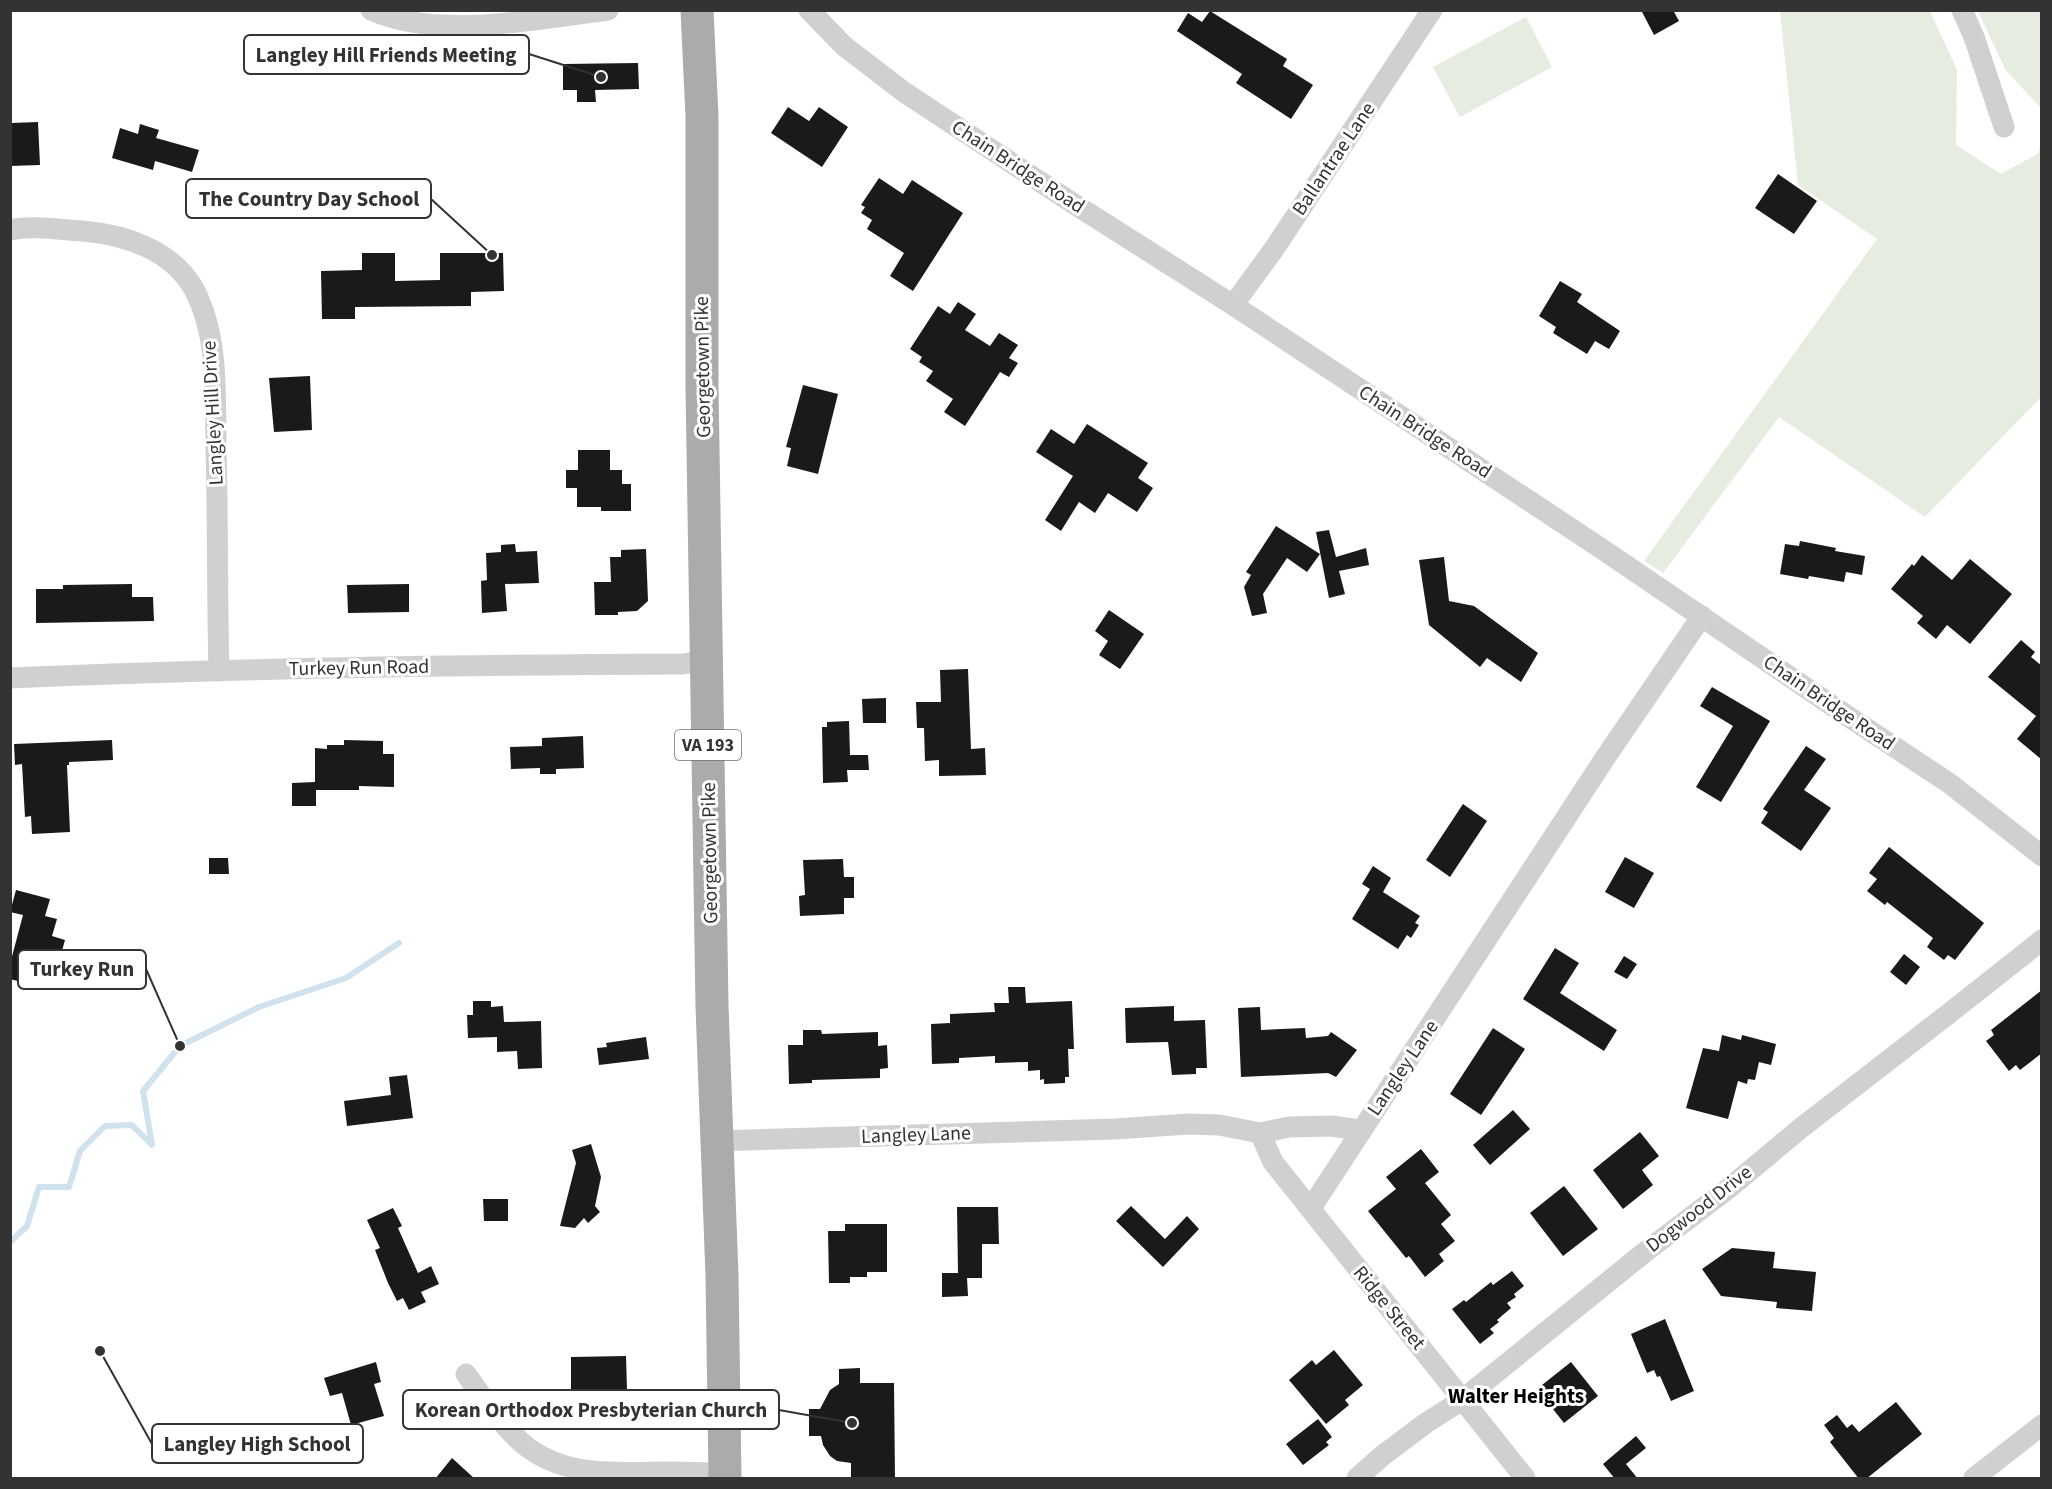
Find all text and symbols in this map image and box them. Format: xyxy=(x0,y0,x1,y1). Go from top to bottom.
callout: Langley Hill Friends Meeting xyxy=(244,35,529,74)
text: Langley Hill Friends Meeting xyxy=(255,40,517,70)
street label: Ballantrae Lane xyxy=(1286,97,1382,221)
street label: Chain Bridge Road xyxy=(946,113,1090,221)
callout: The Country Day School xyxy=(186,179,431,218)
text: The Country Day School xyxy=(199,184,419,214)
street label: Georgetown Pike xyxy=(688,296,718,438)
street label: Langley Hill Drive xyxy=(195,340,231,486)
street label: Chain Bridge Road xyxy=(1353,378,1497,486)
street label: Chain Bridge Road xyxy=(1757,648,1901,758)
street label: Turkey Run Road xyxy=(288,653,430,683)
road number: VA 193 xyxy=(675,730,741,760)
street label: Georgetown Pike xyxy=(695,782,725,924)
callout: Turkey Run xyxy=(18,950,146,989)
text: Turkey Run xyxy=(30,954,134,984)
street label: Langley Lane xyxy=(1361,1015,1445,1121)
street label: Langley Lane xyxy=(861,1119,972,1151)
street label: Dogwood Drive xyxy=(1640,1159,1758,1259)
street label: Ridge Street xyxy=(1346,1260,1432,1356)
district label: Walter Heights xyxy=(1448,1381,1584,1411)
callout: Korean Orthodox Presbyterian Church xyxy=(403,1390,779,1429)
text: Korean Orthodox Presbyterian Church xyxy=(415,1395,767,1425)
callout: Langley High School xyxy=(152,1424,363,1463)
text: Langley High School xyxy=(163,1429,351,1459)

